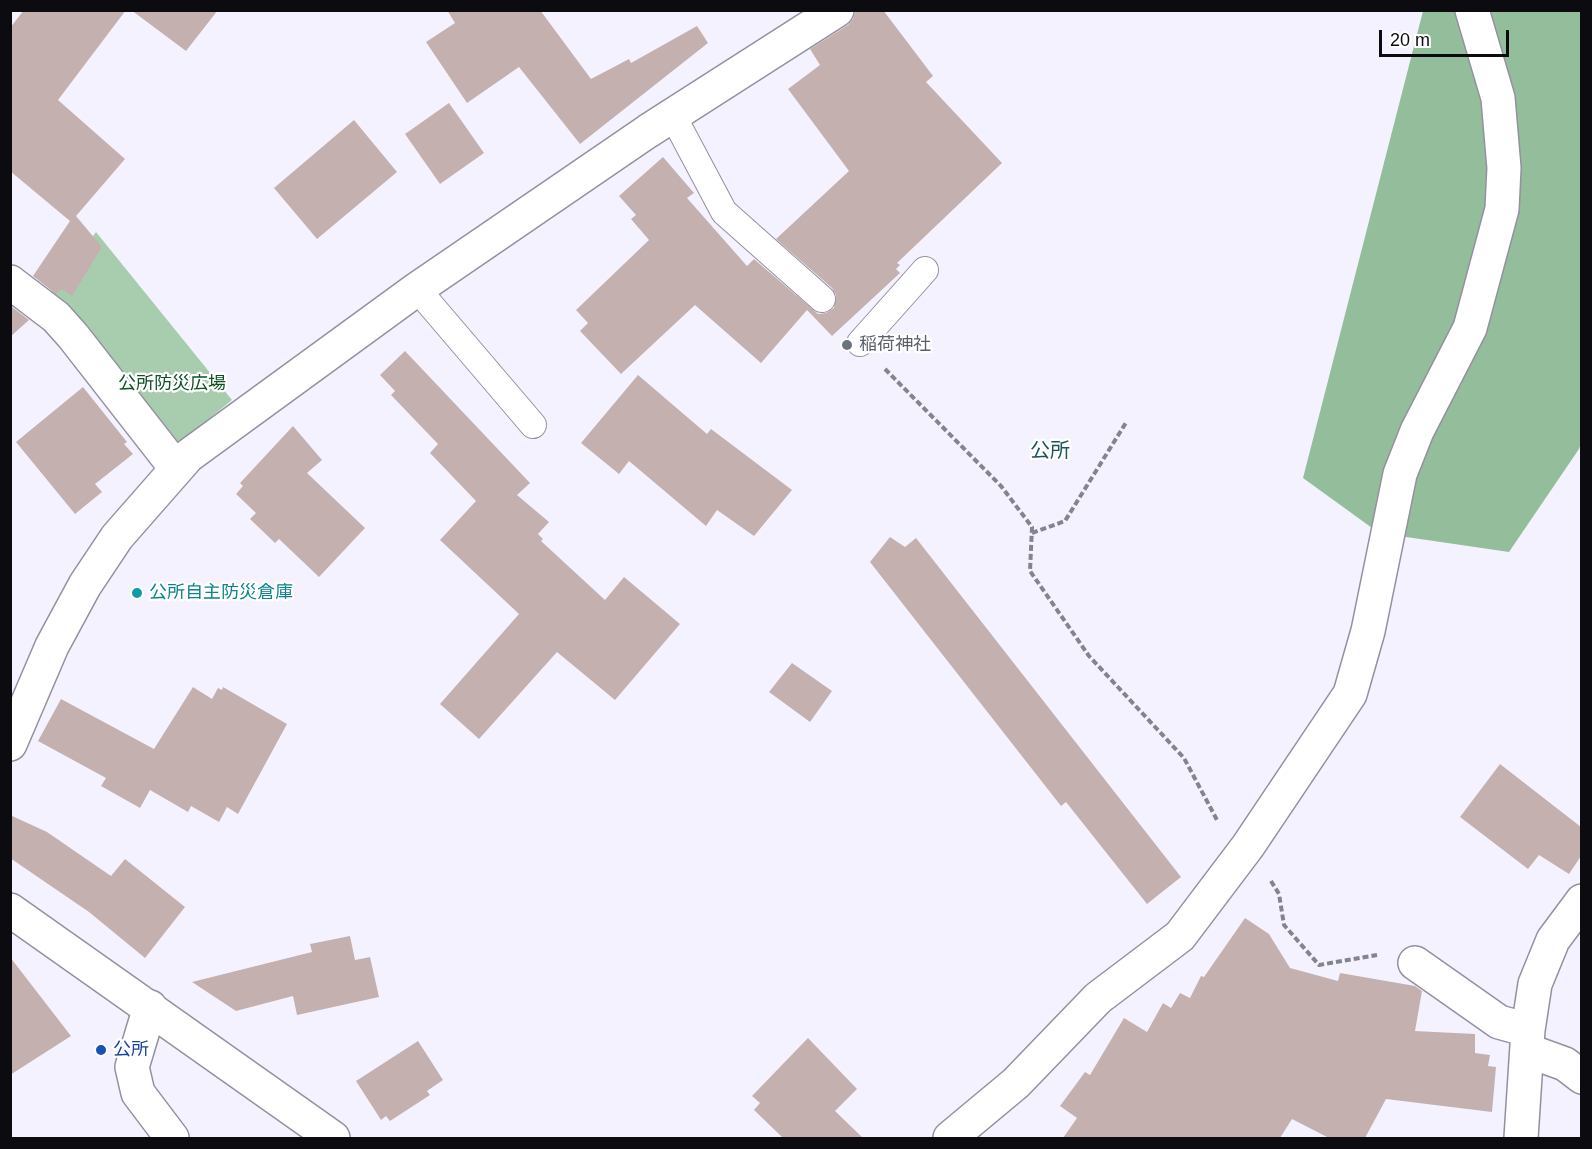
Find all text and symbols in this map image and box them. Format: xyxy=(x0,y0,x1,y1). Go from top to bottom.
scale bar xyxy=(1382,18,1512,56)
text: 20 m xyxy=(1390,30,1430,50)
place label: 稲荷神社 xyxy=(859,334,931,356)
marker: 稲荷神社 xyxy=(840,338,854,352)
park label: 公所防災広場 xyxy=(118,373,226,395)
district label: 公所 xyxy=(1030,439,1070,463)
place label: 公所自主防災倉庫 xyxy=(149,582,293,604)
marker: 公所自主防災倉庫 xyxy=(130,586,144,600)
place label: 公所 xyxy=(113,1039,149,1061)
marker: 公所 xyxy=(94,1043,108,1057)

